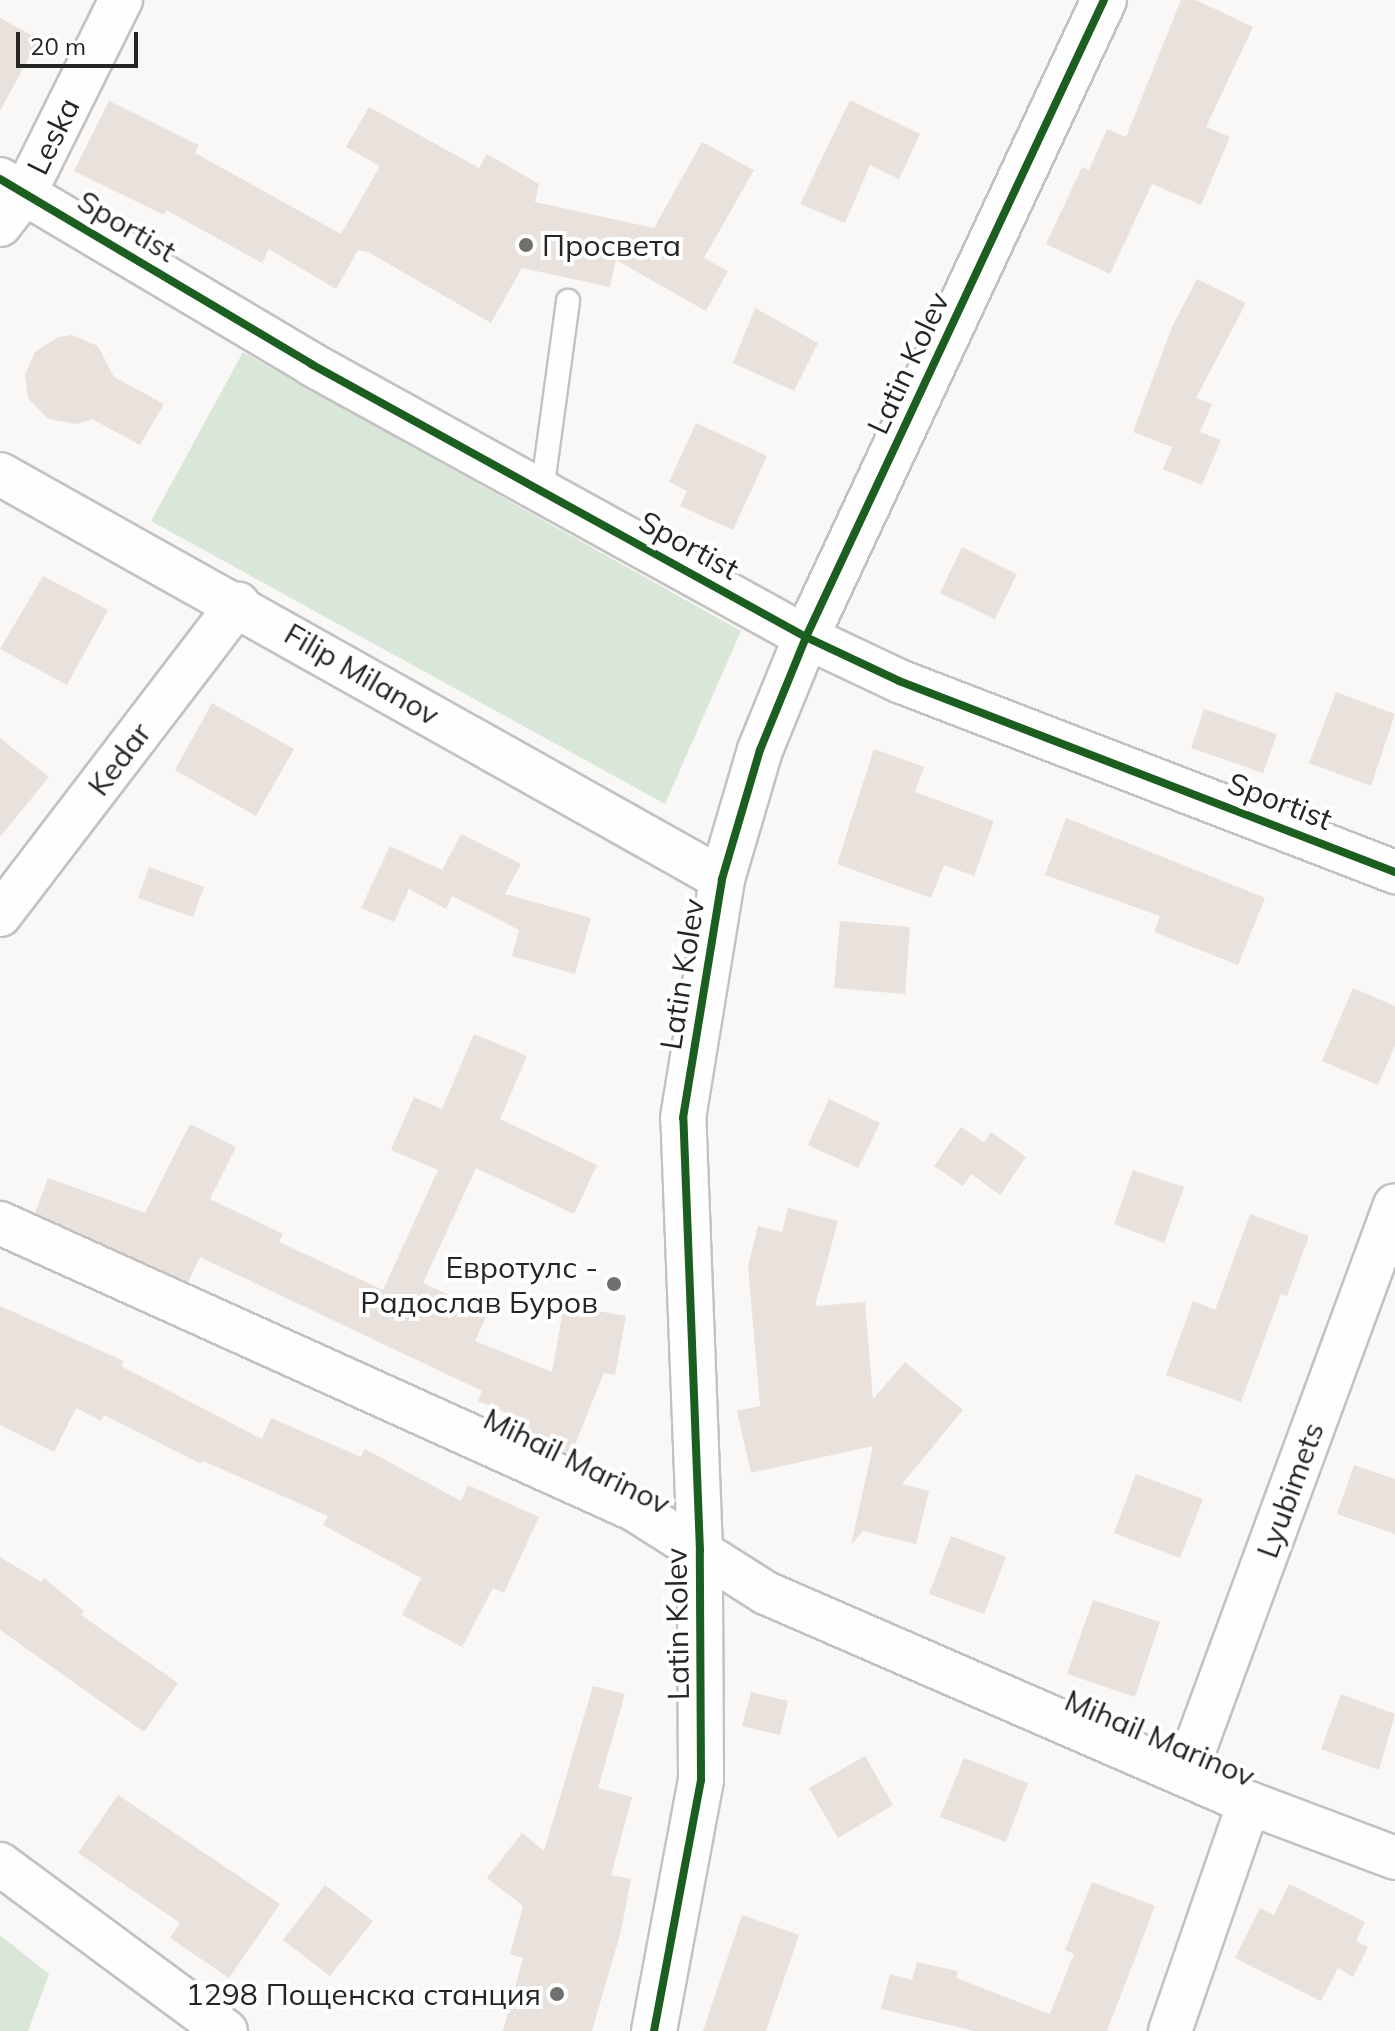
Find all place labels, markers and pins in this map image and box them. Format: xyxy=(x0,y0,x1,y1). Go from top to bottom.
place label: Просвета xyxy=(542,227,681,263)
marker: Просвета xyxy=(517,236,535,254)
place label: Евротулс - Радослав Буров xyxy=(360,1249,598,1320)
marker: Евротулс - Радослав Буров xyxy=(605,1275,623,1293)
place label: 1298 Пощенска станция xyxy=(186,1976,541,2012)
marker: 1298 Пощенска станция xyxy=(548,1985,566,2003)

